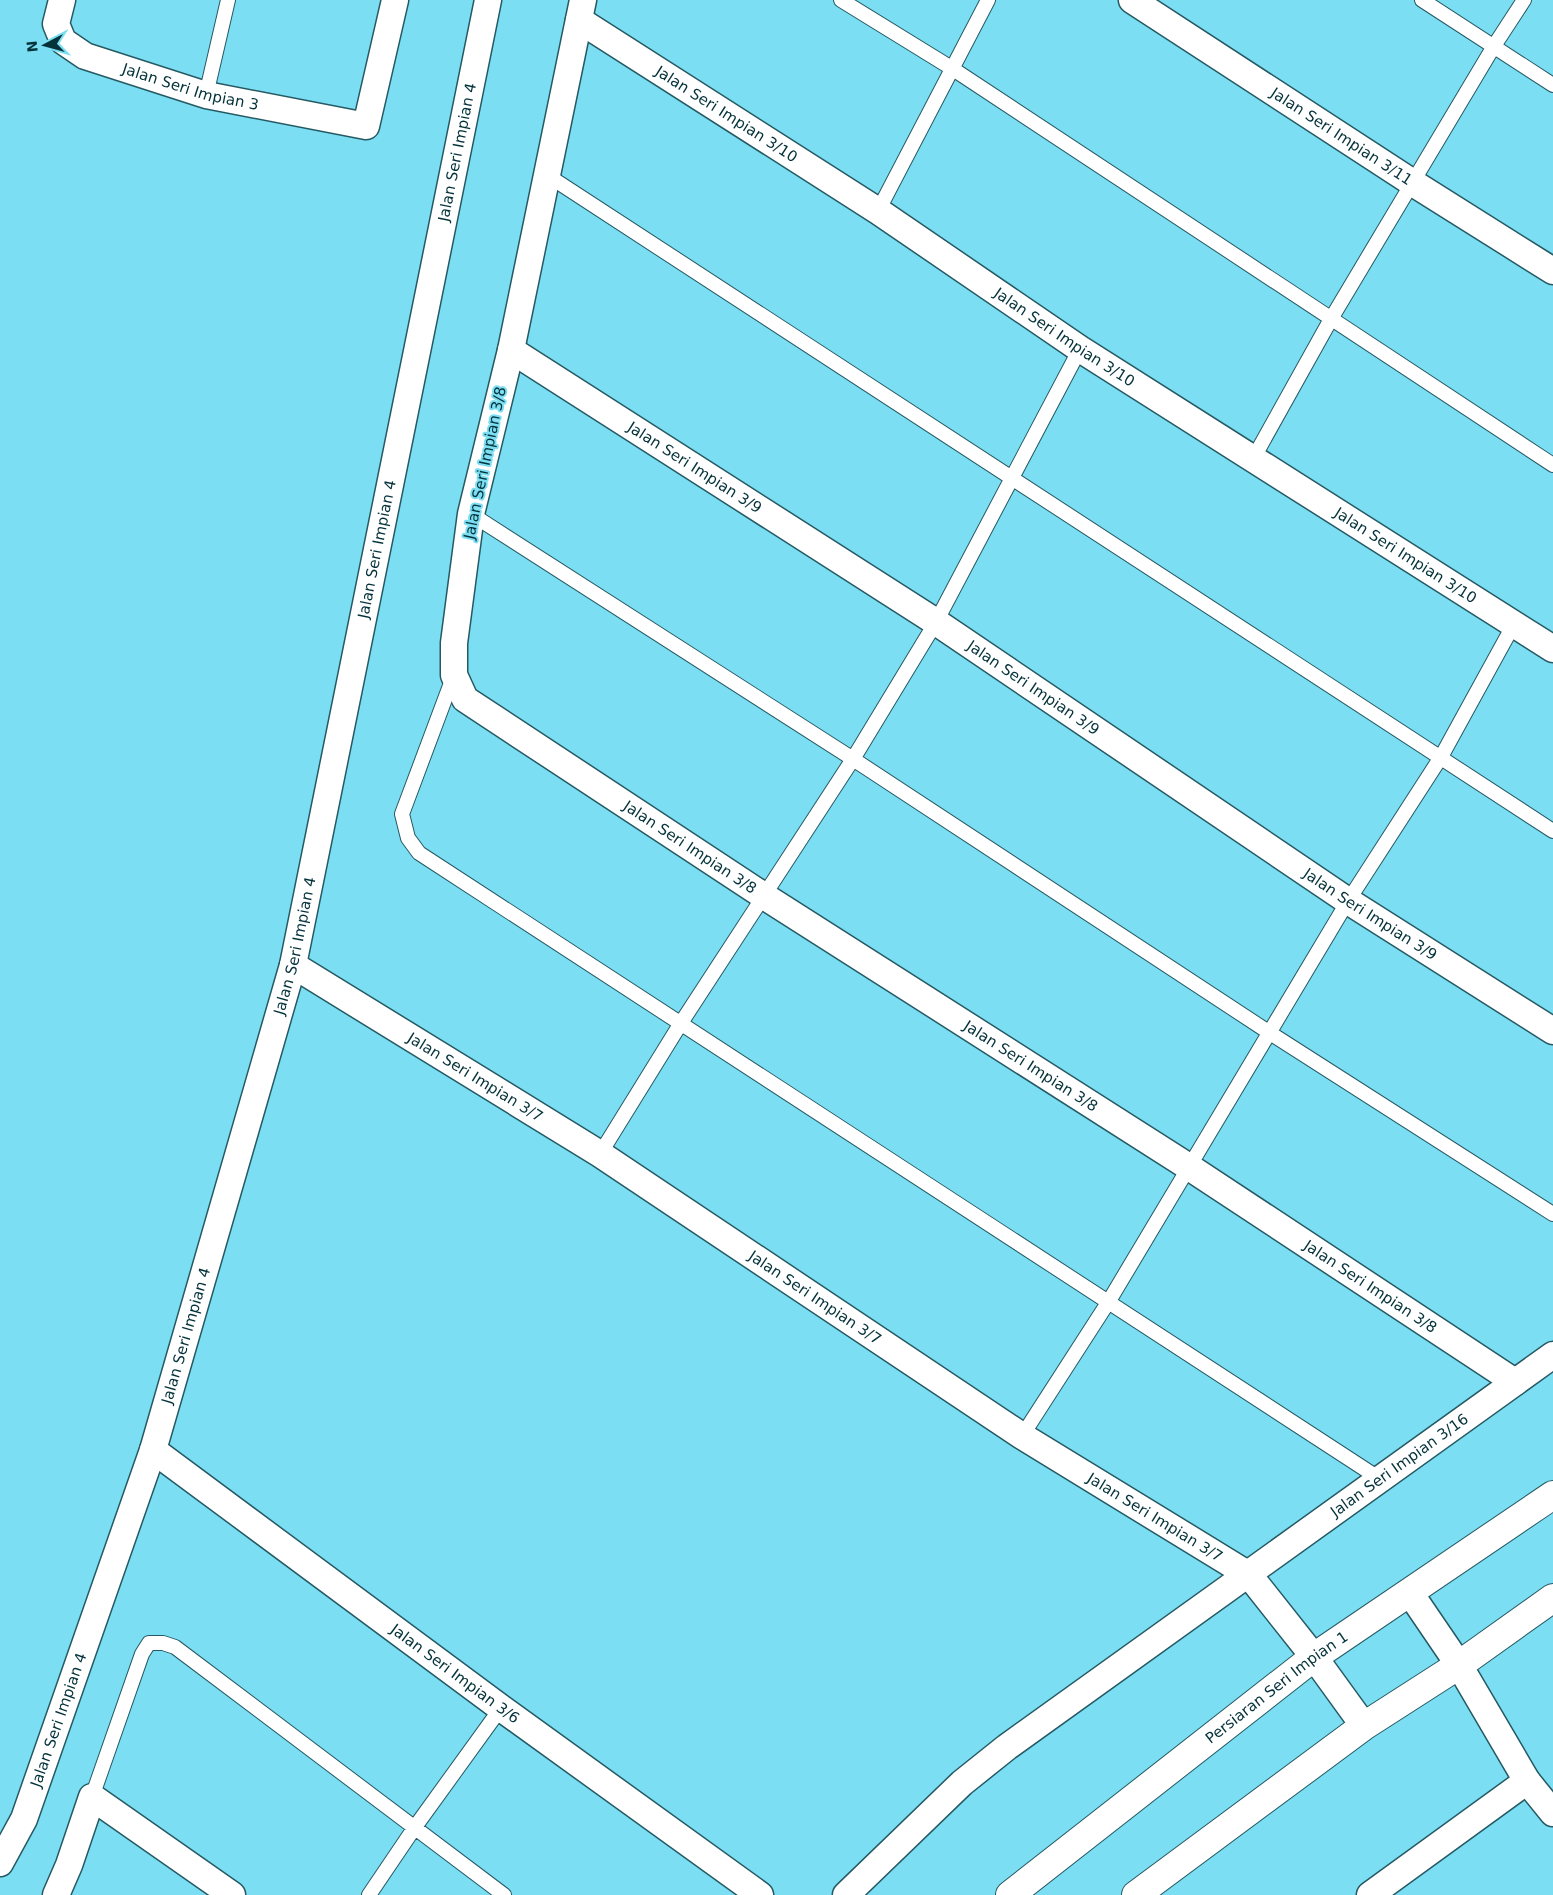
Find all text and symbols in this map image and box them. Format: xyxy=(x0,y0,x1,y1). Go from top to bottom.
north arrow xyxy=(20,20,70,70)
text: N xyxy=(24,40,41,53)
street label: Jalan Seri Impian 3 xyxy=(119,59,260,114)
street label: Jalan Seri Impian 3/10 xyxy=(651,62,801,166)
street label: Jalan Seri Impian 4 xyxy=(434,81,480,224)
street label: Jalan Seri Impian 3/11 xyxy=(1267,83,1416,189)
street label: Jalan Seri Impian 3/10 xyxy=(990,283,1138,390)
street label: Jalan Seri Impian 3/8 xyxy=(460,385,510,542)
street label: Jalan Seri Impian 3/9 xyxy=(623,417,765,517)
street label: Jalan Seri Impian 4 xyxy=(354,478,400,621)
street label: Jalan Seri Impian 3/10 xyxy=(1330,503,1480,607)
street label: Jalan Seri Impian 3/9 xyxy=(963,636,1103,739)
street label: Jalan Seri Impian 3/8 xyxy=(619,796,760,898)
street label: Jalan Seri Impian 3/9 xyxy=(1299,864,1440,964)
street label: Jalan Seri Impian 4 xyxy=(270,875,320,1018)
street label: Jalan Seri Impian 3/8 xyxy=(959,1016,1101,1115)
street label: Jalan Seri Impian 3/7 xyxy=(403,1028,546,1126)
street label: Jalan Seri Impian 3/8 xyxy=(1300,1236,1440,1337)
street label: Jalan Seri Impian 3/7 xyxy=(744,1246,885,1348)
street label: Jalan Seri Impian 4 xyxy=(158,1265,214,1407)
street label: Jalan Seri Impian 3/16 xyxy=(1326,1410,1472,1521)
street label: Jalan Seri Impian 3/7 xyxy=(1083,1469,1226,1566)
street label: Jalan Seri Impian 3/6 xyxy=(386,1620,523,1727)
street label: Persiaran Seri Impian 1 xyxy=(1202,1628,1351,1748)
street label: Jalan Seri Impian 4 xyxy=(27,1650,90,1790)

